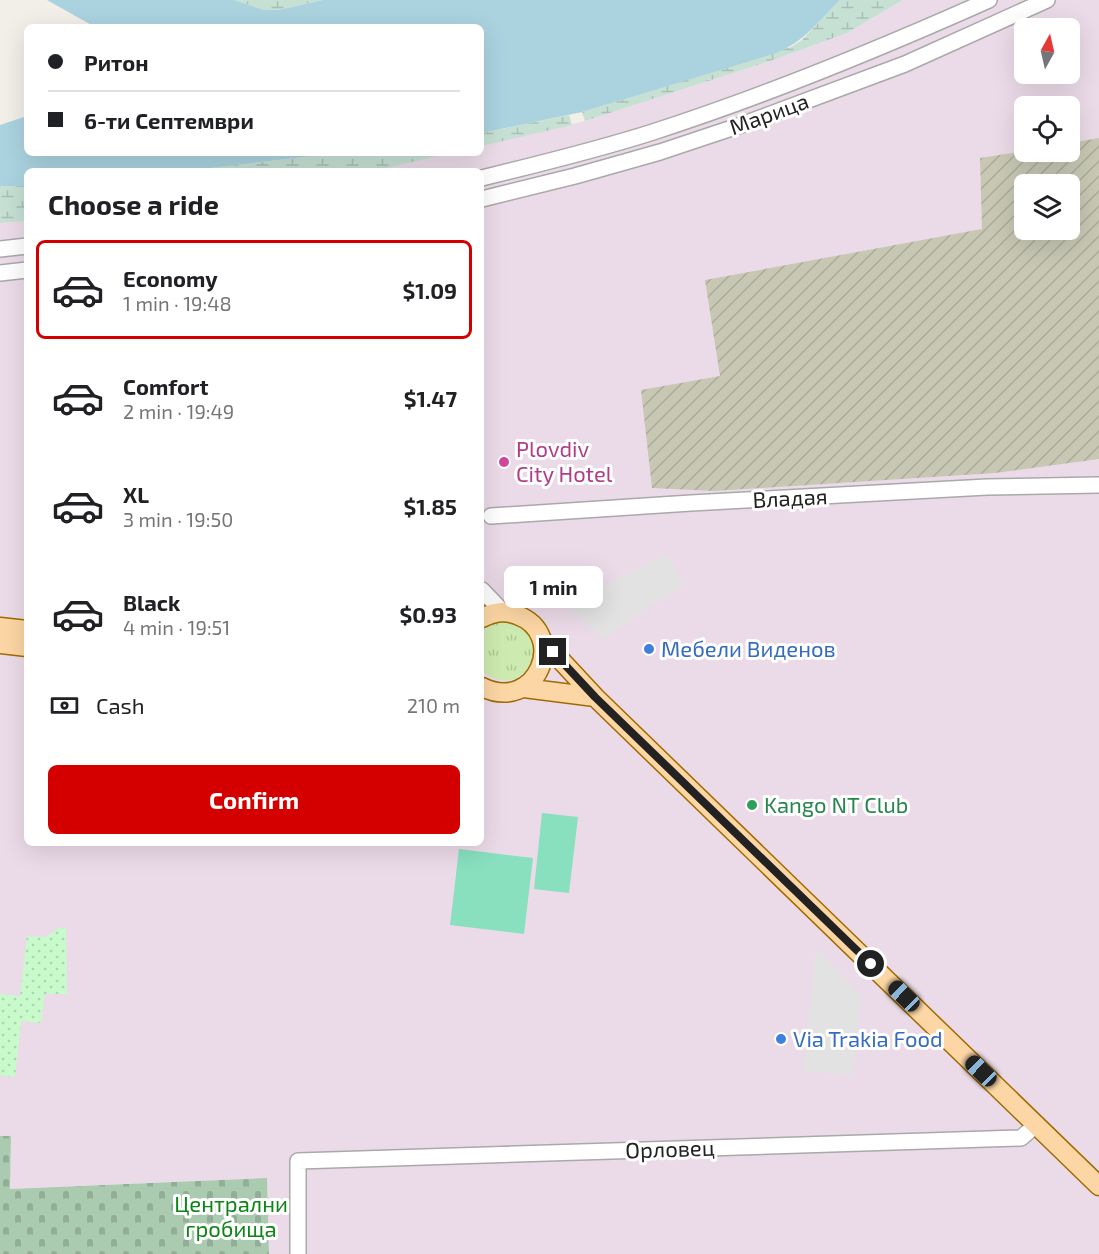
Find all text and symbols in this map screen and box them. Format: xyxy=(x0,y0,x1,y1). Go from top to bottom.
north arrow xyxy=(1014,18,1080,84)
map controls xyxy=(1014,18,1080,240)
text: Ритон xyxy=(84,49,149,75)
street label: Марица xyxy=(726,87,812,139)
button: locate xyxy=(1014,96,1080,162)
text: 6-ти Септември xyxy=(84,107,254,133)
button: layers xyxy=(1014,174,1080,240)
text: Choose a ride xyxy=(48,188,219,220)
icon: car xyxy=(51,263,105,317)
text: Economy xyxy=(123,265,218,291)
text: $1.09 xyxy=(403,277,457,303)
text: 1 min · 19:48 xyxy=(123,291,232,315)
icon: car xyxy=(51,371,105,425)
text: Comfort xyxy=(123,373,208,399)
text: $1.47 xyxy=(404,385,457,411)
text: 2 min · 19:49 xyxy=(123,399,234,423)
place label: Plovdiv City Hotel xyxy=(516,435,613,486)
marker: Plovdiv City Hotel xyxy=(497,455,511,469)
icon: car xyxy=(51,479,105,533)
text: XL xyxy=(123,481,149,507)
street label: Владая xyxy=(752,482,828,512)
text: $1.85 xyxy=(404,493,457,519)
text: 3 min · 19:50 xyxy=(123,507,233,531)
callout: 1 min xyxy=(504,565,602,607)
text: 1 min xyxy=(529,575,578,599)
icon: car xyxy=(51,587,105,641)
text: Black xyxy=(123,589,180,615)
text: $0.93 xyxy=(400,601,457,627)
text: 4 min · 19:51 xyxy=(123,615,230,639)
place label: Мебели Виденов xyxy=(661,635,836,661)
route end xyxy=(539,638,566,665)
marker: Мебели Виденов xyxy=(642,642,656,656)
icon: cash xyxy=(48,689,81,722)
text: Cash xyxy=(96,692,145,718)
text: 210 m xyxy=(407,693,460,717)
button: Confirm xyxy=(48,765,460,834)
place label: Kango NT Club xyxy=(764,791,908,817)
marker: Kango NT Club xyxy=(745,798,759,812)
route start xyxy=(857,950,884,977)
car xyxy=(885,977,923,1015)
place label: Via Trakia Food xyxy=(793,1025,943,1051)
marker: Via Trakia Food xyxy=(774,1032,788,1046)
car xyxy=(962,1052,1000,1090)
street label: Орловец xyxy=(625,1133,715,1163)
park label: Централни гробища xyxy=(174,1190,288,1241)

